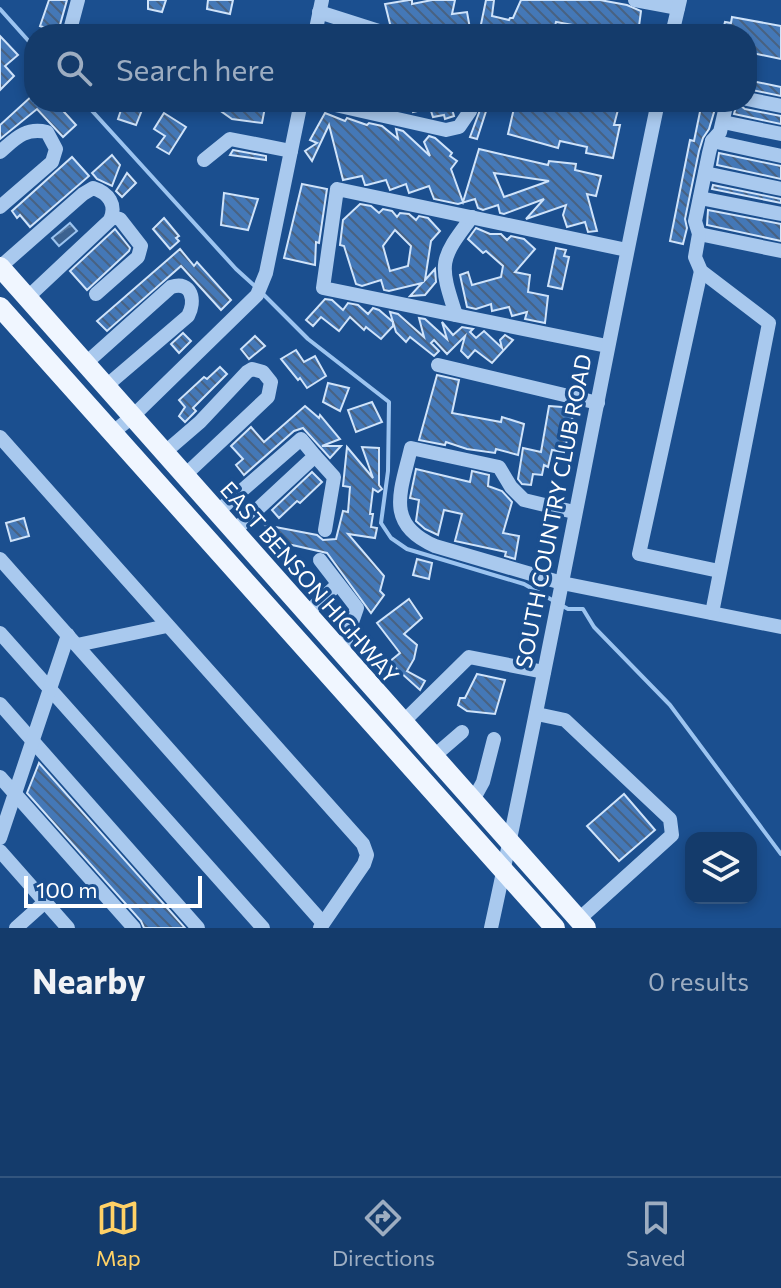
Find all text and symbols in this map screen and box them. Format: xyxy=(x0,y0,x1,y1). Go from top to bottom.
search box xyxy=(24,24,757,112)
icon: search xyxy=(52,46,96,90)
text: Search here xyxy=(116,50,275,87)
street label: SOUTH COUNTRY CLUB ROAD xyxy=(509,352,597,670)
street label: EAST BENSON HIGHWAY xyxy=(215,476,405,688)
map controls xyxy=(685,832,757,904)
button: layers xyxy=(685,832,757,904)
scale bar xyxy=(24,872,202,908)
text: 100 m xyxy=(36,876,98,903)
text: Nearby xyxy=(32,959,146,1001)
text: 0 results xyxy=(648,965,749,996)
tab: Map xyxy=(96,1196,141,1271)
tab: Directions xyxy=(332,1196,435,1271)
tab: Saved xyxy=(626,1196,685,1271)

